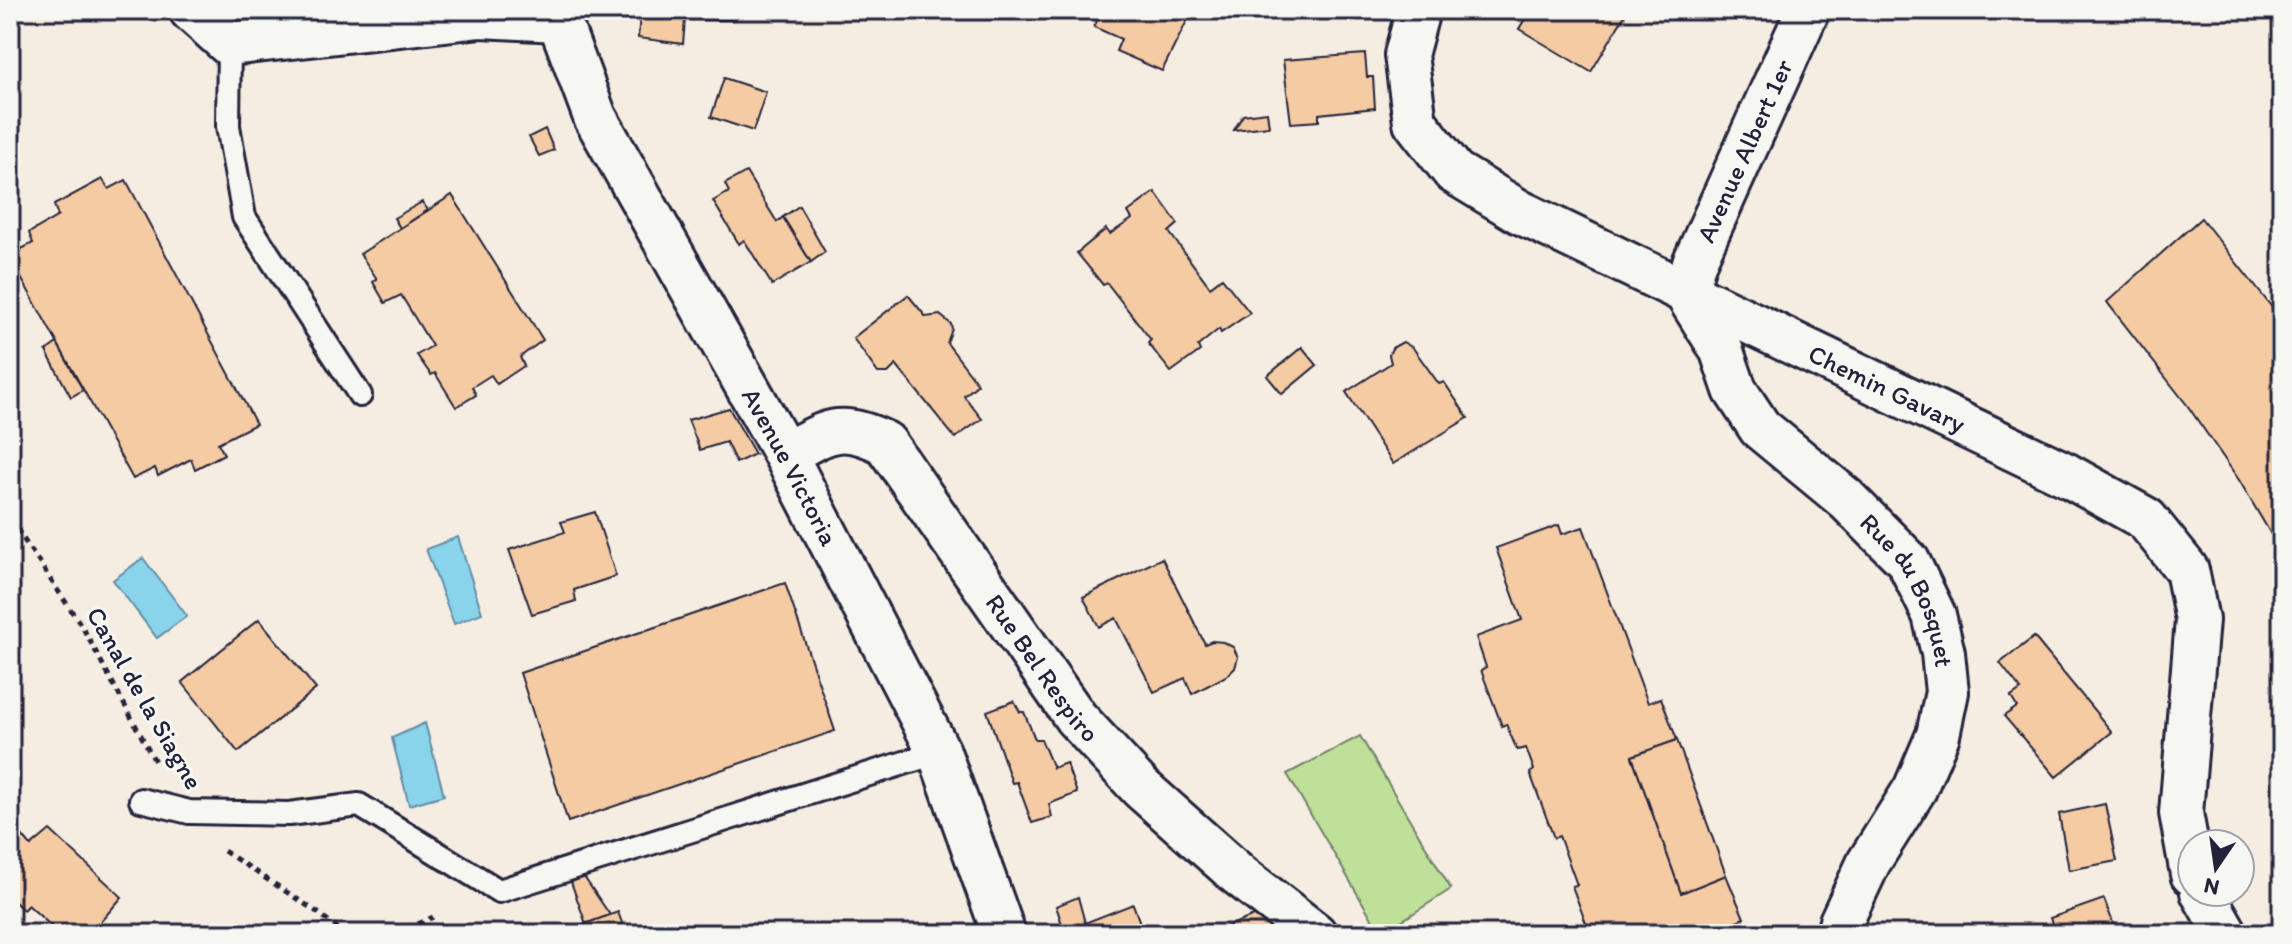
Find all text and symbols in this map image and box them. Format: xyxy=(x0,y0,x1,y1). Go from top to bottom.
street label: Avenue Albert 1er xyxy=(1689,54,1800,247)
street label: Chemin Gavary xyxy=(1803,337,1971,440)
street label: Avenue Victoria xyxy=(735,382,846,551)
street label: Rue du Bosquet xyxy=(1853,506,1960,669)
street label: Rue Bel Respiro xyxy=(979,588,1106,749)
street label: Canal de la Siagne xyxy=(80,601,210,795)
north arrow xyxy=(2176,828,2256,908)
text: N xyxy=(2201,872,2222,902)

